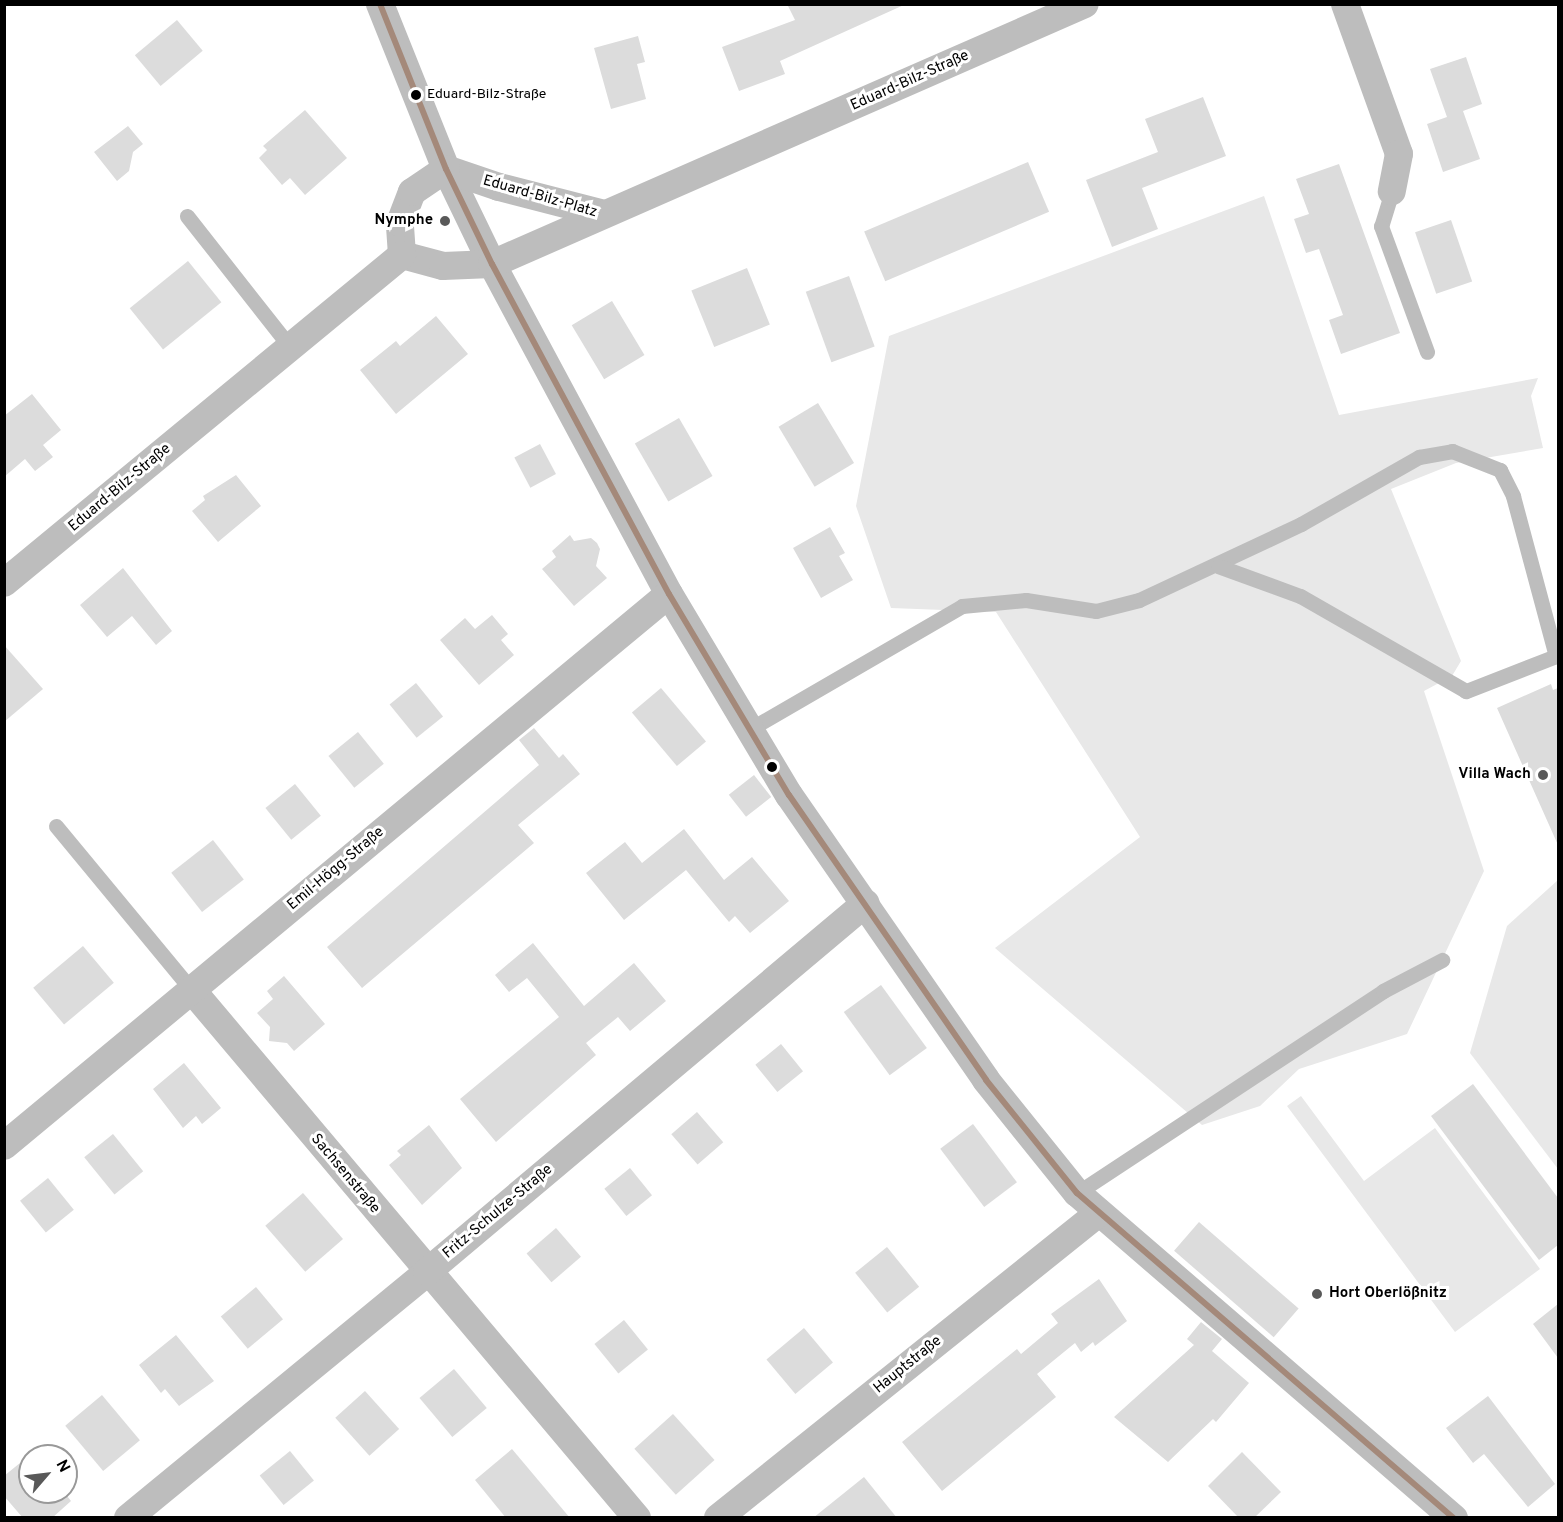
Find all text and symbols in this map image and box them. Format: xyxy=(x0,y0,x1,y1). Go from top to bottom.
street label: Eduard-Bilz-Straße xyxy=(848,47,972,115)
place label: Eduard-Bilz-Straße xyxy=(427,87,546,103)
marker: Eduard-Bilz-Straße xyxy=(410,89,422,101)
street label: Eduard-Bilz-Platz xyxy=(481,172,599,222)
place label: Nymphe xyxy=(374,212,433,230)
marker: Nymphe xyxy=(438,214,452,228)
street label: Eduard-Bilz-Straße xyxy=(65,440,175,536)
unlabelled marker xyxy=(766,761,778,773)
place label: Villa Wach xyxy=(1458,766,1531,784)
marker: Villa Wach xyxy=(1536,768,1550,782)
street label: Emil-Högg-Straße xyxy=(284,823,388,915)
street label: Sachsenstraße xyxy=(307,1131,383,1217)
street label: Fritz-Schulze-Straße xyxy=(439,1161,557,1263)
place label: Hort Oberlößnitz xyxy=(1329,1285,1447,1303)
marker: Hort Oberlößnitz xyxy=(1310,1287,1324,1301)
street label: Hauptstraße xyxy=(870,1332,946,1398)
north arrow xyxy=(18,1444,78,1504)
text: N xyxy=(51,1457,74,1476)

